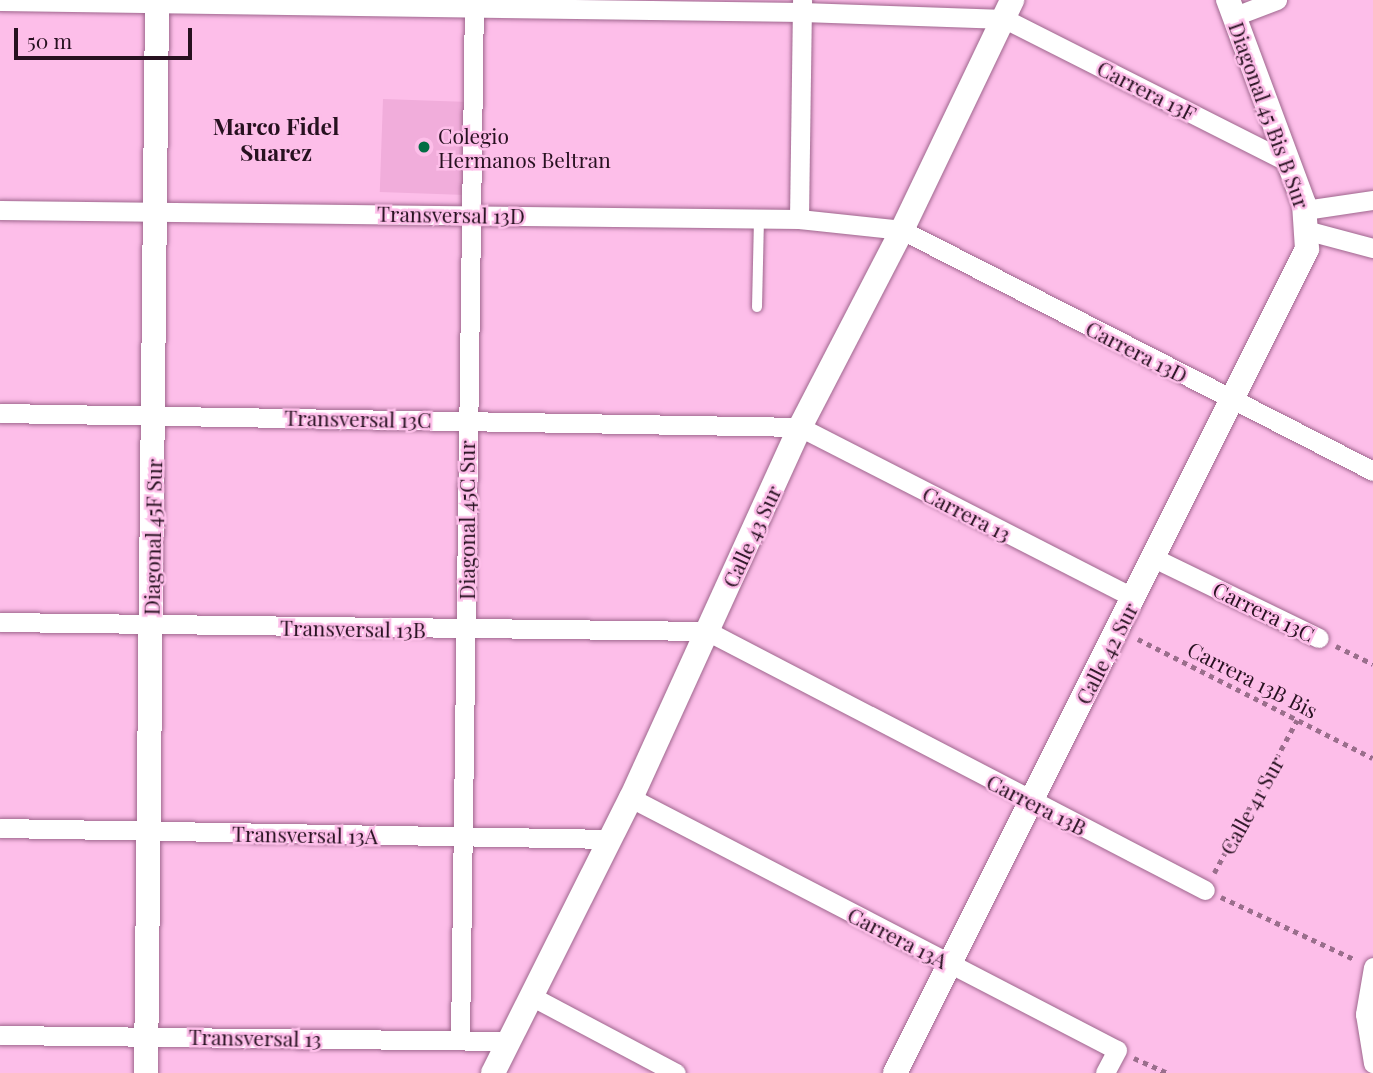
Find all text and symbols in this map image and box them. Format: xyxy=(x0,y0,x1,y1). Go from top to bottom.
scale bar xyxy=(18,14,196,58)
street label: Diagonal 45 Bis B Sur xyxy=(1224,18,1316,212)
text: 50 m xyxy=(27,26,72,54)
street label: Carrera 13F xyxy=(1093,54,1201,126)
district label: Marco Fidel Suarez xyxy=(213,112,339,166)
place label: Colegio Hermanos Beltran xyxy=(438,122,611,172)
marker: Colegio Hermanos Beltran xyxy=(416,139,432,155)
street label: Transversal 13D xyxy=(377,200,525,228)
street label: Carrera 13D xyxy=(1082,315,1192,387)
street label: Transversal 13C xyxy=(284,404,432,432)
street label: Diagonal 45C Sur xyxy=(453,440,479,600)
street label: Diagonal 45F Sur xyxy=(138,458,166,616)
street label: Carrera 13 xyxy=(919,480,1015,546)
street label: Calle 43 Sur xyxy=(716,481,786,591)
street label: Carrera 13C xyxy=(1209,576,1319,646)
street label: Calle 42 Sur xyxy=(1070,598,1142,708)
street label: Transversal 13B xyxy=(280,614,426,642)
street label: Carrera 13B Bis xyxy=(1184,635,1322,723)
street label: Calle 41 Sur xyxy=(1214,751,1288,859)
street label: Carrera 13B xyxy=(983,768,1091,840)
street label: Transversal 13A xyxy=(232,820,378,848)
street label: Carrera 13A xyxy=(844,901,952,973)
street label: Transversal 13 xyxy=(188,1023,322,1051)

